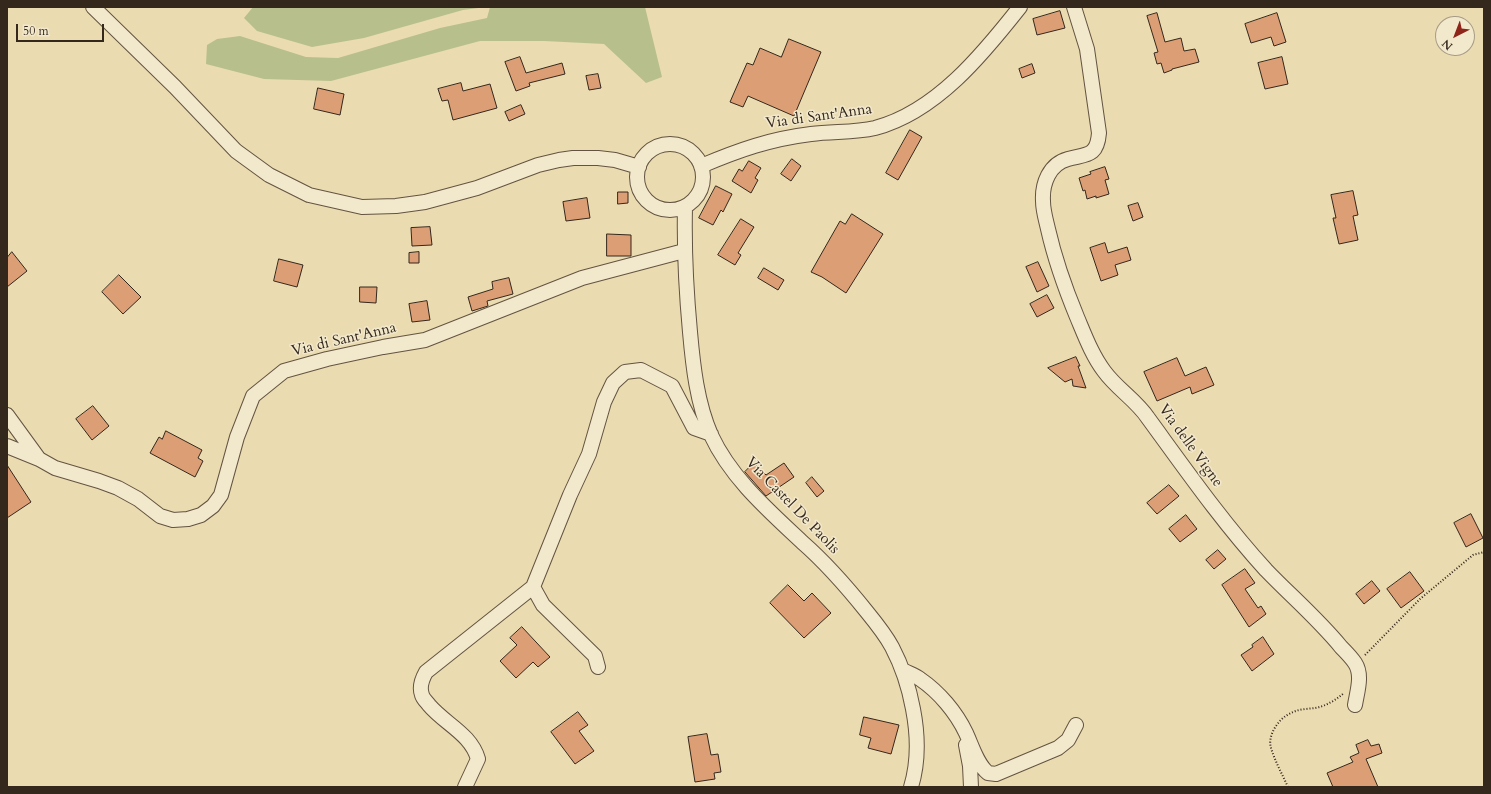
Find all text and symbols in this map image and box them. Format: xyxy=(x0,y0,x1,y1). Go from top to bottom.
scale bar xyxy=(18,16,106,42)
north arrow xyxy=(1435,16,1475,56)
text: 50 m xyxy=(23,23,49,39)
text: N xyxy=(1439,36,1456,53)
street label: Via di Sant'Anna xyxy=(765,101,873,133)
street label: Via di Sant'Anna xyxy=(290,319,398,361)
street label: Via delle Vigne xyxy=(1154,401,1226,491)
street label: Via Castel De Paolis xyxy=(741,454,843,558)

